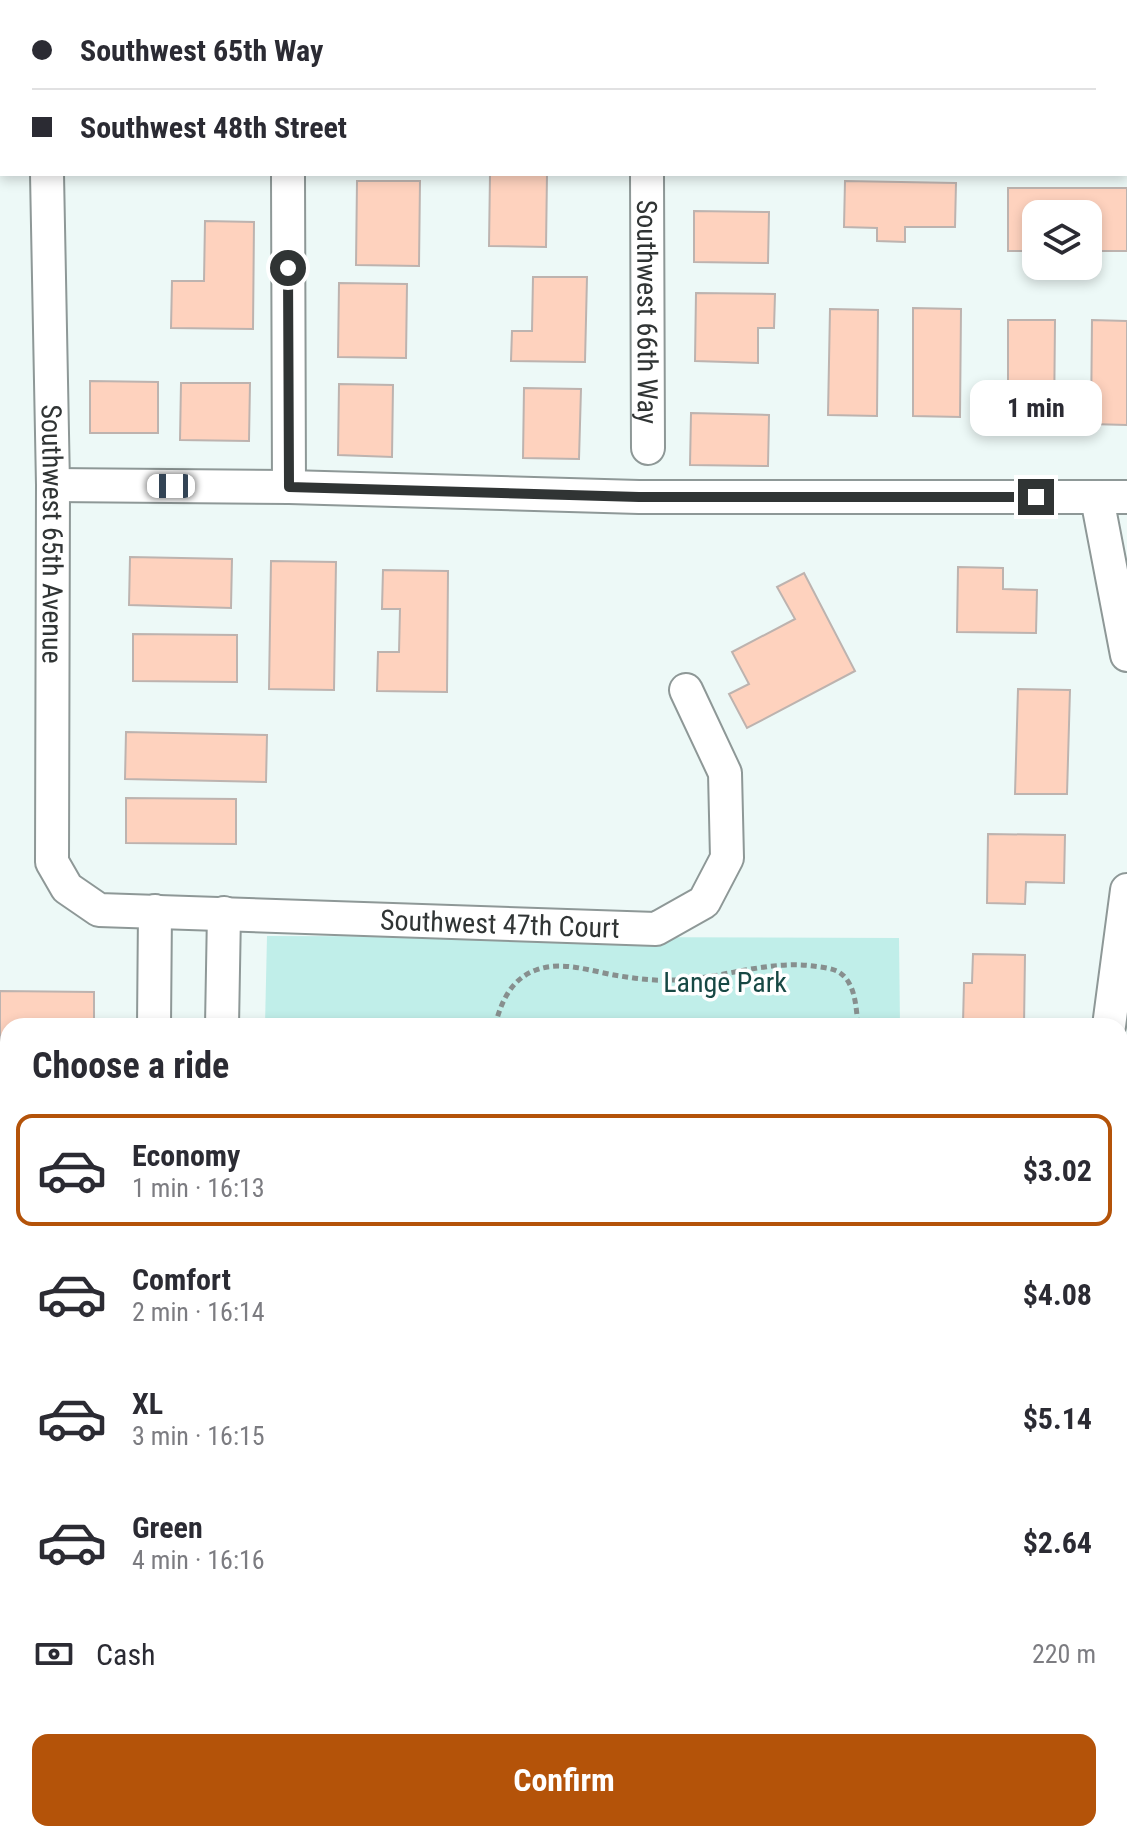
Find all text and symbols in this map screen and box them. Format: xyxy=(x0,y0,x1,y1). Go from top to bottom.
text: Southwest 65th Way xyxy=(80,33,323,68)
text: Southwest 48th Street xyxy=(80,110,347,145)
street label: Southwest 66th Way xyxy=(631,200,664,425)
map controls xyxy=(1022,200,1102,280)
button: layers xyxy=(1022,200,1102,280)
route start xyxy=(270,250,306,286)
callout: 1 min xyxy=(970,381,1102,437)
text: 1 min xyxy=(1007,393,1065,423)
street label: Southwest 65th Avenue xyxy=(35,404,70,664)
car xyxy=(147,474,195,498)
route end xyxy=(1018,479,1054,515)
street label: Southwest 47th Court xyxy=(379,903,620,944)
park label: Lange Park xyxy=(663,966,787,999)
text: Choose a ride xyxy=(32,1045,229,1087)
icon: car xyxy=(36,1134,108,1206)
text: Economy xyxy=(132,1138,240,1173)
text: $3.02 xyxy=(1023,1153,1092,1188)
text: 1 min · 16:13 xyxy=(132,1173,265,1203)
icon: car xyxy=(36,1258,108,1330)
text: Comfort xyxy=(132,1262,231,1297)
text: $4.08 xyxy=(1023,1277,1092,1312)
text: 2 min · 16:14 xyxy=(132,1297,265,1327)
icon: car xyxy=(36,1382,108,1454)
text: XL xyxy=(132,1386,163,1421)
text: $5.14 xyxy=(1023,1401,1092,1436)
text: 3 min · 16:15 xyxy=(132,1421,265,1451)
icon: car xyxy=(36,1506,108,1578)
text: Green xyxy=(132,1510,203,1545)
text: $2.64 xyxy=(1023,1525,1092,1560)
text: 4 min · 16:16 xyxy=(132,1545,265,1575)
icon: cash xyxy=(32,1632,76,1676)
text: Cash xyxy=(96,1637,156,1672)
text: 220 m xyxy=(1032,1639,1096,1669)
button: Confirm xyxy=(32,1734,1096,1826)

